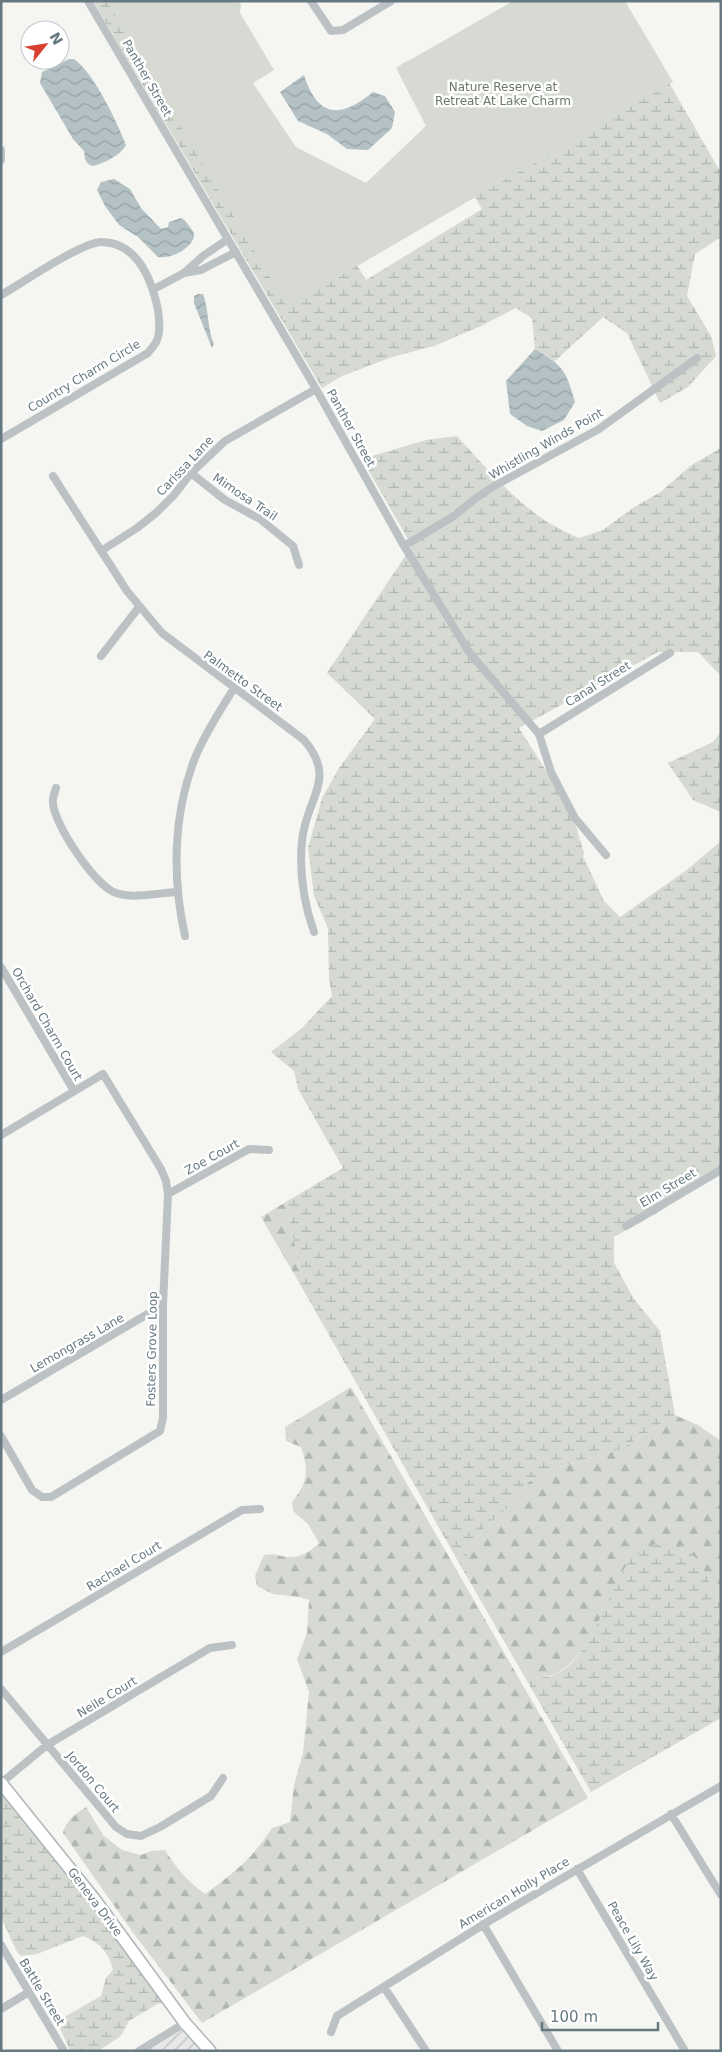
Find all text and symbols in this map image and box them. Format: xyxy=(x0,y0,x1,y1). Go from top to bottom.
north arrow xyxy=(20,20,70,70)
text: N xyxy=(46,29,66,48)
street label: Panther Street xyxy=(119,37,175,119)
park label: Nature Reserve at Retreat At Lake Charm xyxy=(435,80,571,108)
street label: Country Charm Circle xyxy=(25,337,143,415)
street label: Panther Street xyxy=(324,387,378,470)
street label: Whistling Winds Point xyxy=(486,405,606,482)
street label: Carissa Lane xyxy=(154,433,216,499)
street label: Mimosa Trail xyxy=(210,470,280,524)
street label: Palmetto Street xyxy=(201,648,285,714)
street label: Canal Street xyxy=(563,658,633,710)
street label: Orchard Charm Court xyxy=(9,965,85,1083)
street label: Zoe Court xyxy=(182,1136,242,1178)
street label: Elm Street xyxy=(637,1166,699,1210)
street label: Fosters Grove Loop xyxy=(144,1291,160,1407)
street label: Lemongrass Lane xyxy=(28,1311,126,1375)
street label: Rachael Court xyxy=(84,1538,164,1594)
street label: Neile Court xyxy=(75,1674,140,1720)
street label: Jordon Court xyxy=(63,1748,123,1815)
street label: American Holly Place xyxy=(456,1854,572,1932)
street label: Geneva Drive xyxy=(65,1865,125,1939)
street label: Peace Lily Way xyxy=(605,1899,661,1983)
street label: Battle Street xyxy=(16,1956,68,2028)
scale bar xyxy=(542,2000,658,2032)
text: 100 m xyxy=(550,2008,598,2026)

